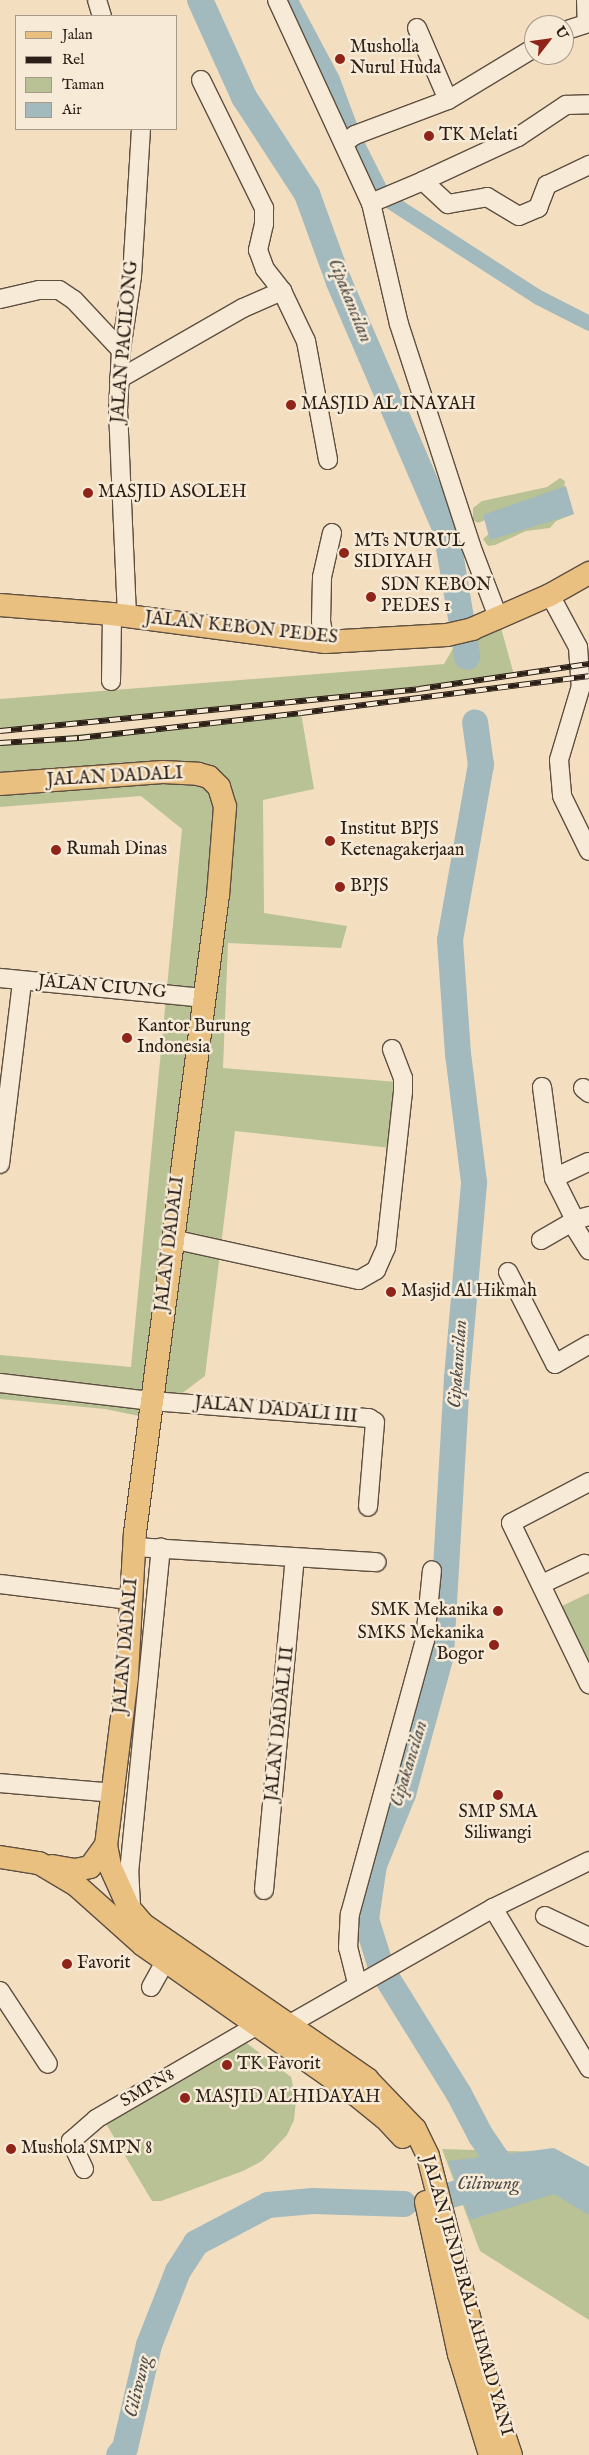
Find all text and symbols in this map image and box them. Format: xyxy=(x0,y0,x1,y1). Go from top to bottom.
legend xyxy=(15,15,178,130)
north arrow xyxy=(524,15,574,65)
text: U xyxy=(550,23,572,43)
text: Jalan xyxy=(62,25,93,44)
place label: Musholla Nurul Huda xyxy=(350,38,441,80)
text: Rel xyxy=(62,50,84,69)
marker: Musholla Nurul Huda xyxy=(334,53,346,65)
text: Taman xyxy=(62,75,104,94)
text: Air xyxy=(62,100,82,119)
place label: TK Melati xyxy=(439,125,518,147)
marker: TK Melati xyxy=(423,130,435,142)
water label: Cipakancilan xyxy=(322,256,376,346)
street label: JALAN PACILONG xyxy=(108,260,144,424)
place label: MASJID AL INAYAH xyxy=(301,394,476,416)
marker: MASJID AL INAYAH xyxy=(285,399,297,411)
place label: MASJID ASOLEH xyxy=(98,482,247,504)
marker: MASJID ASOLEH xyxy=(82,487,94,499)
place label: MTs NURUL SIDIYAH xyxy=(354,532,465,574)
marker: MTs NURUL SIDIYAH xyxy=(338,547,350,559)
place label: SDN KEBON PEDES 1 xyxy=(381,576,492,618)
marker: SDN KEBON PEDES 1 xyxy=(365,591,377,603)
street label: JALAN KEBON PEDES xyxy=(143,608,339,650)
street label: JALAN DADALI xyxy=(46,764,184,792)
place label: Institut BPJS Ketenagakerjaan xyxy=(340,820,464,862)
marker: Institut BPJS Ketenagakerjaan xyxy=(324,835,336,847)
place label: Rumah Dinas xyxy=(66,839,167,861)
marker: Rumah Dinas xyxy=(50,844,62,856)
place label: BPJS xyxy=(350,876,389,898)
marker: BPJS xyxy=(334,881,346,893)
street label: JALAN CIUNG xyxy=(37,972,167,1004)
place label: Kantor Burung Indonesia xyxy=(137,1017,250,1060)
marker: Kantor Burung Indonesia xyxy=(121,1032,133,1044)
street label: JALAN DADALI xyxy=(152,1175,190,1313)
place label: Masjid Al Hikmah xyxy=(401,1281,537,1303)
marker: Masjid Al Hikmah xyxy=(385,1286,397,1298)
water label: Cipakancilan xyxy=(445,1319,473,1409)
street label: JALAN DADALI III xyxy=(194,1393,358,1429)
street label: JALAN DADALI xyxy=(110,1577,144,1715)
place label: SMK Mekanika xyxy=(371,1600,488,1622)
marker: SMK Mekanika xyxy=(492,1605,504,1617)
place label: SMKS Mekanika Bogor xyxy=(357,1624,484,1666)
marker: SMKS Mekanika Bogor xyxy=(488,1639,500,1651)
street label: JALAN DADALI II xyxy=(262,1645,300,1803)
water label: Cipakancilan xyxy=(386,1718,434,1810)
marker: SMP SMA Siliwangi xyxy=(492,1789,504,1801)
place label: SMP SMA Siliwangi xyxy=(459,1803,537,1846)
place label: Favorit xyxy=(77,1953,131,1975)
marker: Favorit xyxy=(61,1958,73,1970)
place label: TK Favorit xyxy=(237,2054,321,2076)
marker: TK Favorit xyxy=(221,2059,233,2071)
street label: SMPN8 xyxy=(117,2065,179,2113)
place label: MASJID ALHIDAYAH xyxy=(195,2087,380,2109)
marker: MASJID ALHIDAYAH xyxy=(179,2092,191,2104)
place label: Mushola SMPN 8 xyxy=(21,2138,152,2160)
marker: Mushola SMPN 8 xyxy=(5,2143,17,2155)
street label: JALAN JENDERAL AHMAD YANI xyxy=(416,2153,516,2439)
water label: Ciliwung xyxy=(457,2174,519,2196)
water label: Ciliwung xyxy=(121,2354,157,2420)

